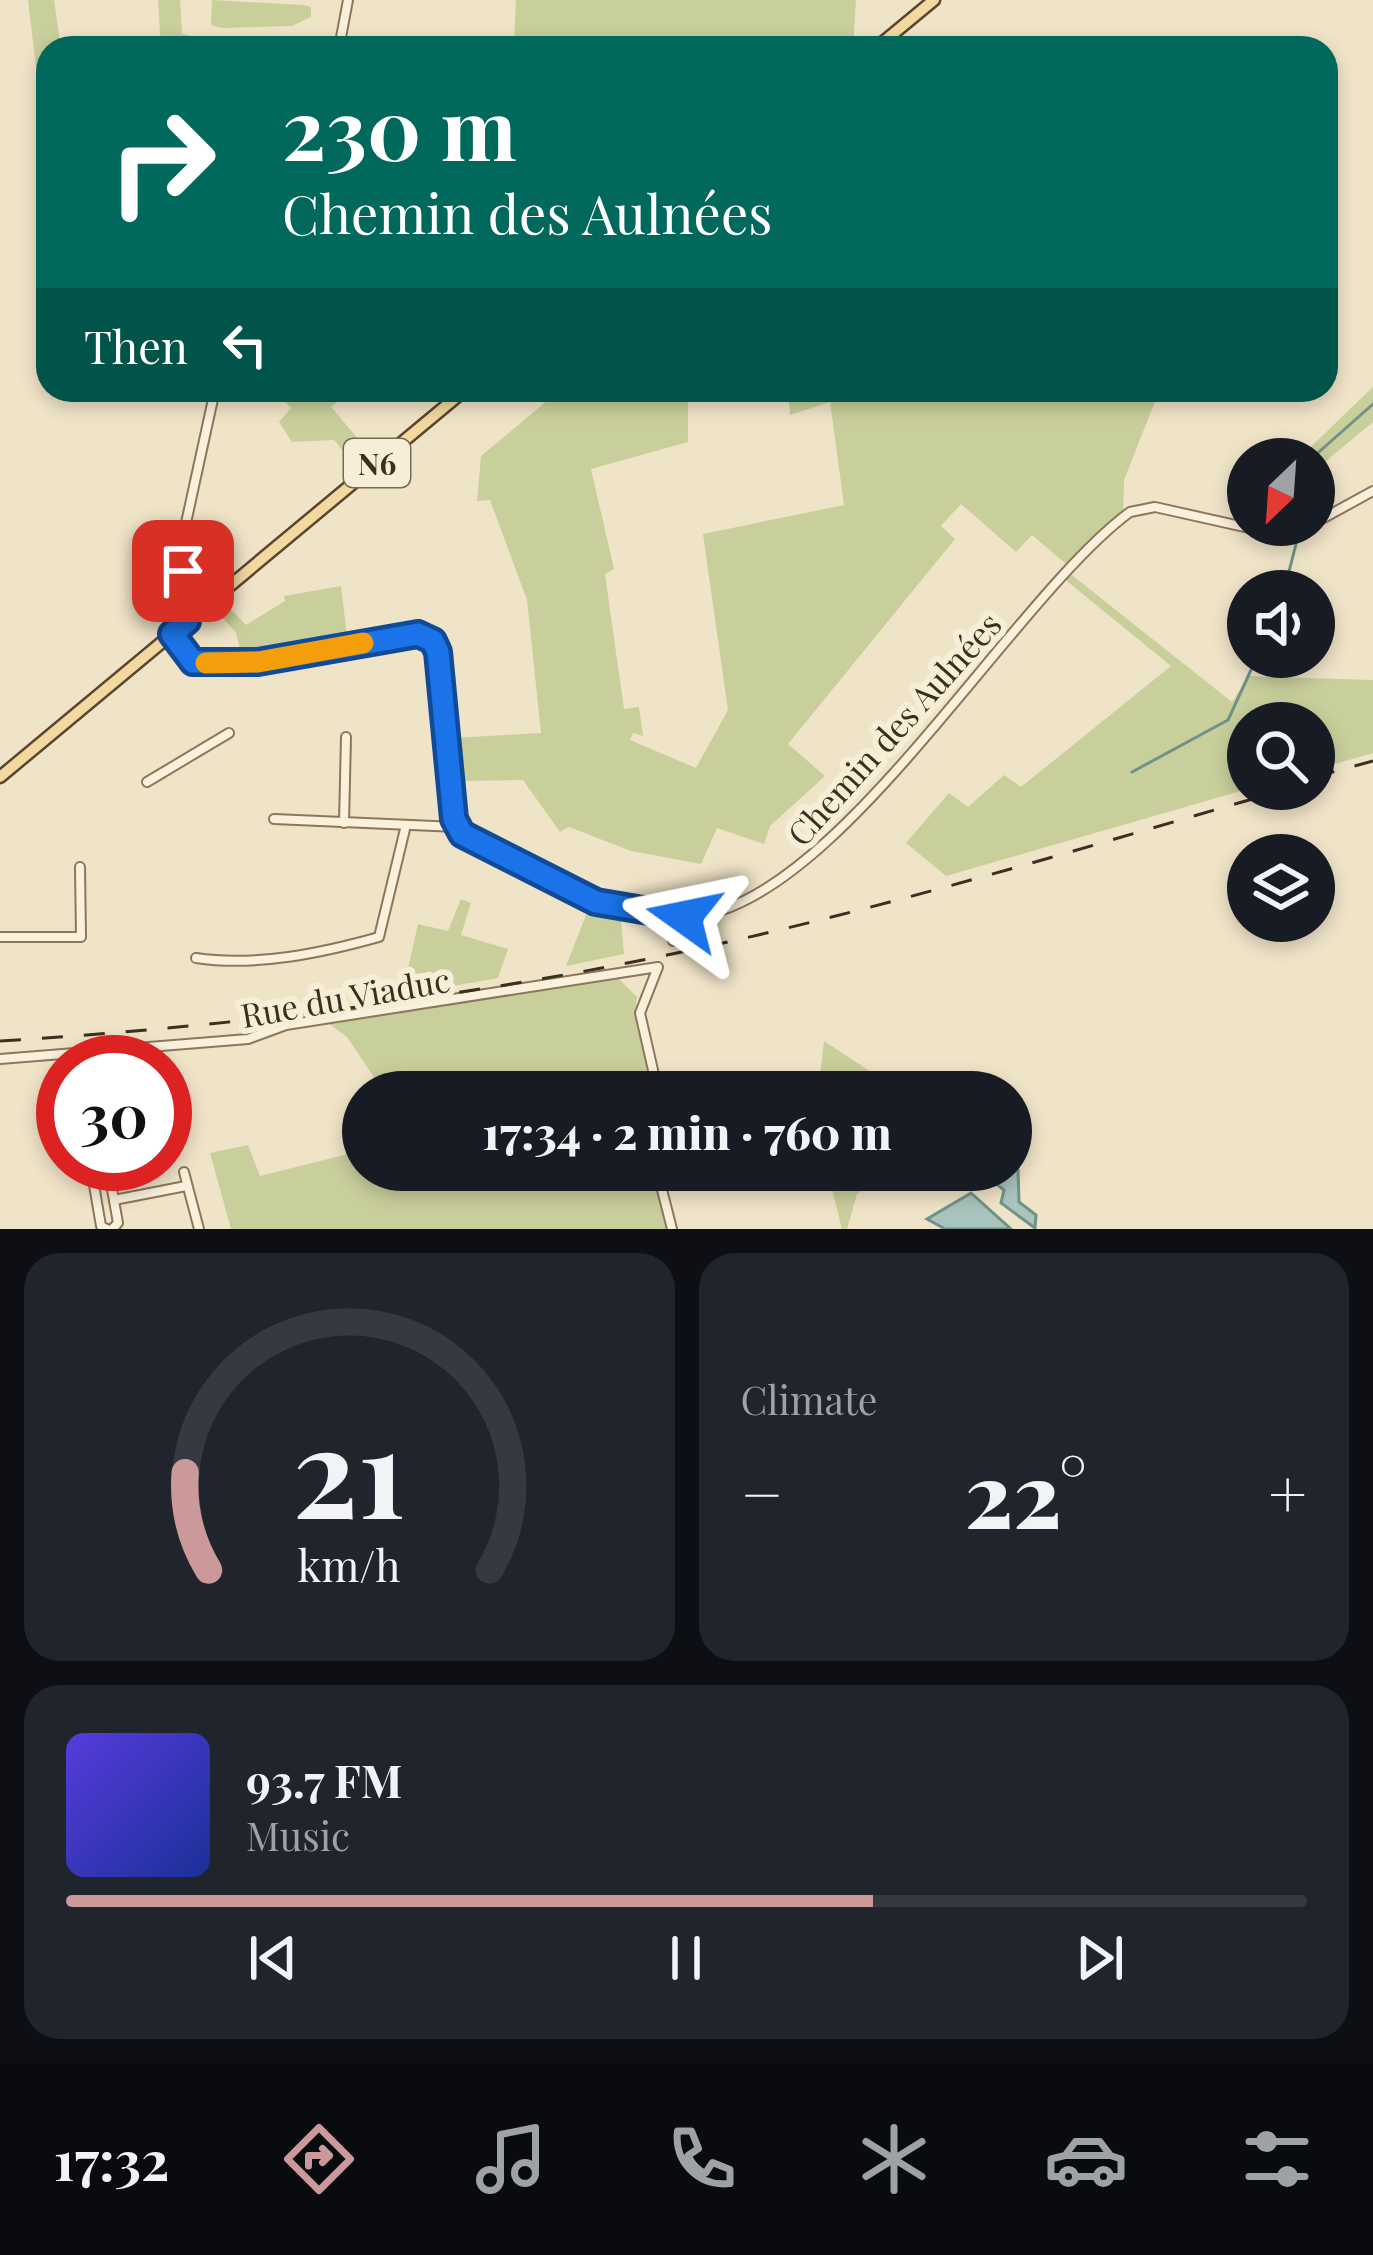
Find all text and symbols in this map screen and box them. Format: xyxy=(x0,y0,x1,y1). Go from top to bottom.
text: 230 m xyxy=(282,70,517,182)
icon: right xyxy=(84,84,240,240)
text: Chemin des Aulnées xyxy=(282,177,772,249)
icon: left xyxy=(212,312,278,378)
text: Then xyxy=(84,315,188,375)
north arrow xyxy=(1227,438,1335,546)
map controls xyxy=(1227,438,1335,942)
road number: N6 xyxy=(344,439,410,487)
pin xyxy=(132,520,234,622)
icon: arrive xyxy=(150,538,216,604)
button: sound xyxy=(1227,570,1335,678)
street label: Chemin des Aulnées xyxy=(776,602,1010,854)
button: search xyxy=(1227,702,1335,810)
button: layers xyxy=(1227,834,1335,942)
position arrow xyxy=(621,854,747,980)
street label: Rue du Viaduc xyxy=(237,956,453,1036)
speed limit sign: 30 xyxy=(36,1035,192,1191)
text: 17:34 · 2 min · 760 m xyxy=(482,1101,892,1161)
text: Climate xyxy=(741,1373,878,1425)
text: 21 xyxy=(293,1384,406,1550)
text: 22° xyxy=(965,1432,1087,1552)
text: − xyxy=(741,1448,783,1536)
text: + xyxy=(1268,1448,1307,1536)
text: km/h xyxy=(298,1536,401,1593)
text: 93.7 FM xyxy=(246,1749,402,1809)
text: Music xyxy=(246,1809,350,1861)
icon: previous xyxy=(240,1925,306,1991)
icon: pause xyxy=(653,1925,719,1991)
icon: next xyxy=(1067,1925,1133,1991)
icon: directions xyxy=(277,2117,361,2201)
icon: music xyxy=(469,2117,553,2201)
icon: phone xyxy=(660,2117,744,2201)
icon: climate xyxy=(852,2117,936,2201)
icon: car xyxy=(1044,2117,1128,2201)
icon: filters xyxy=(1235,2117,1319,2201)
text: 17:32 xyxy=(54,2123,169,2195)

